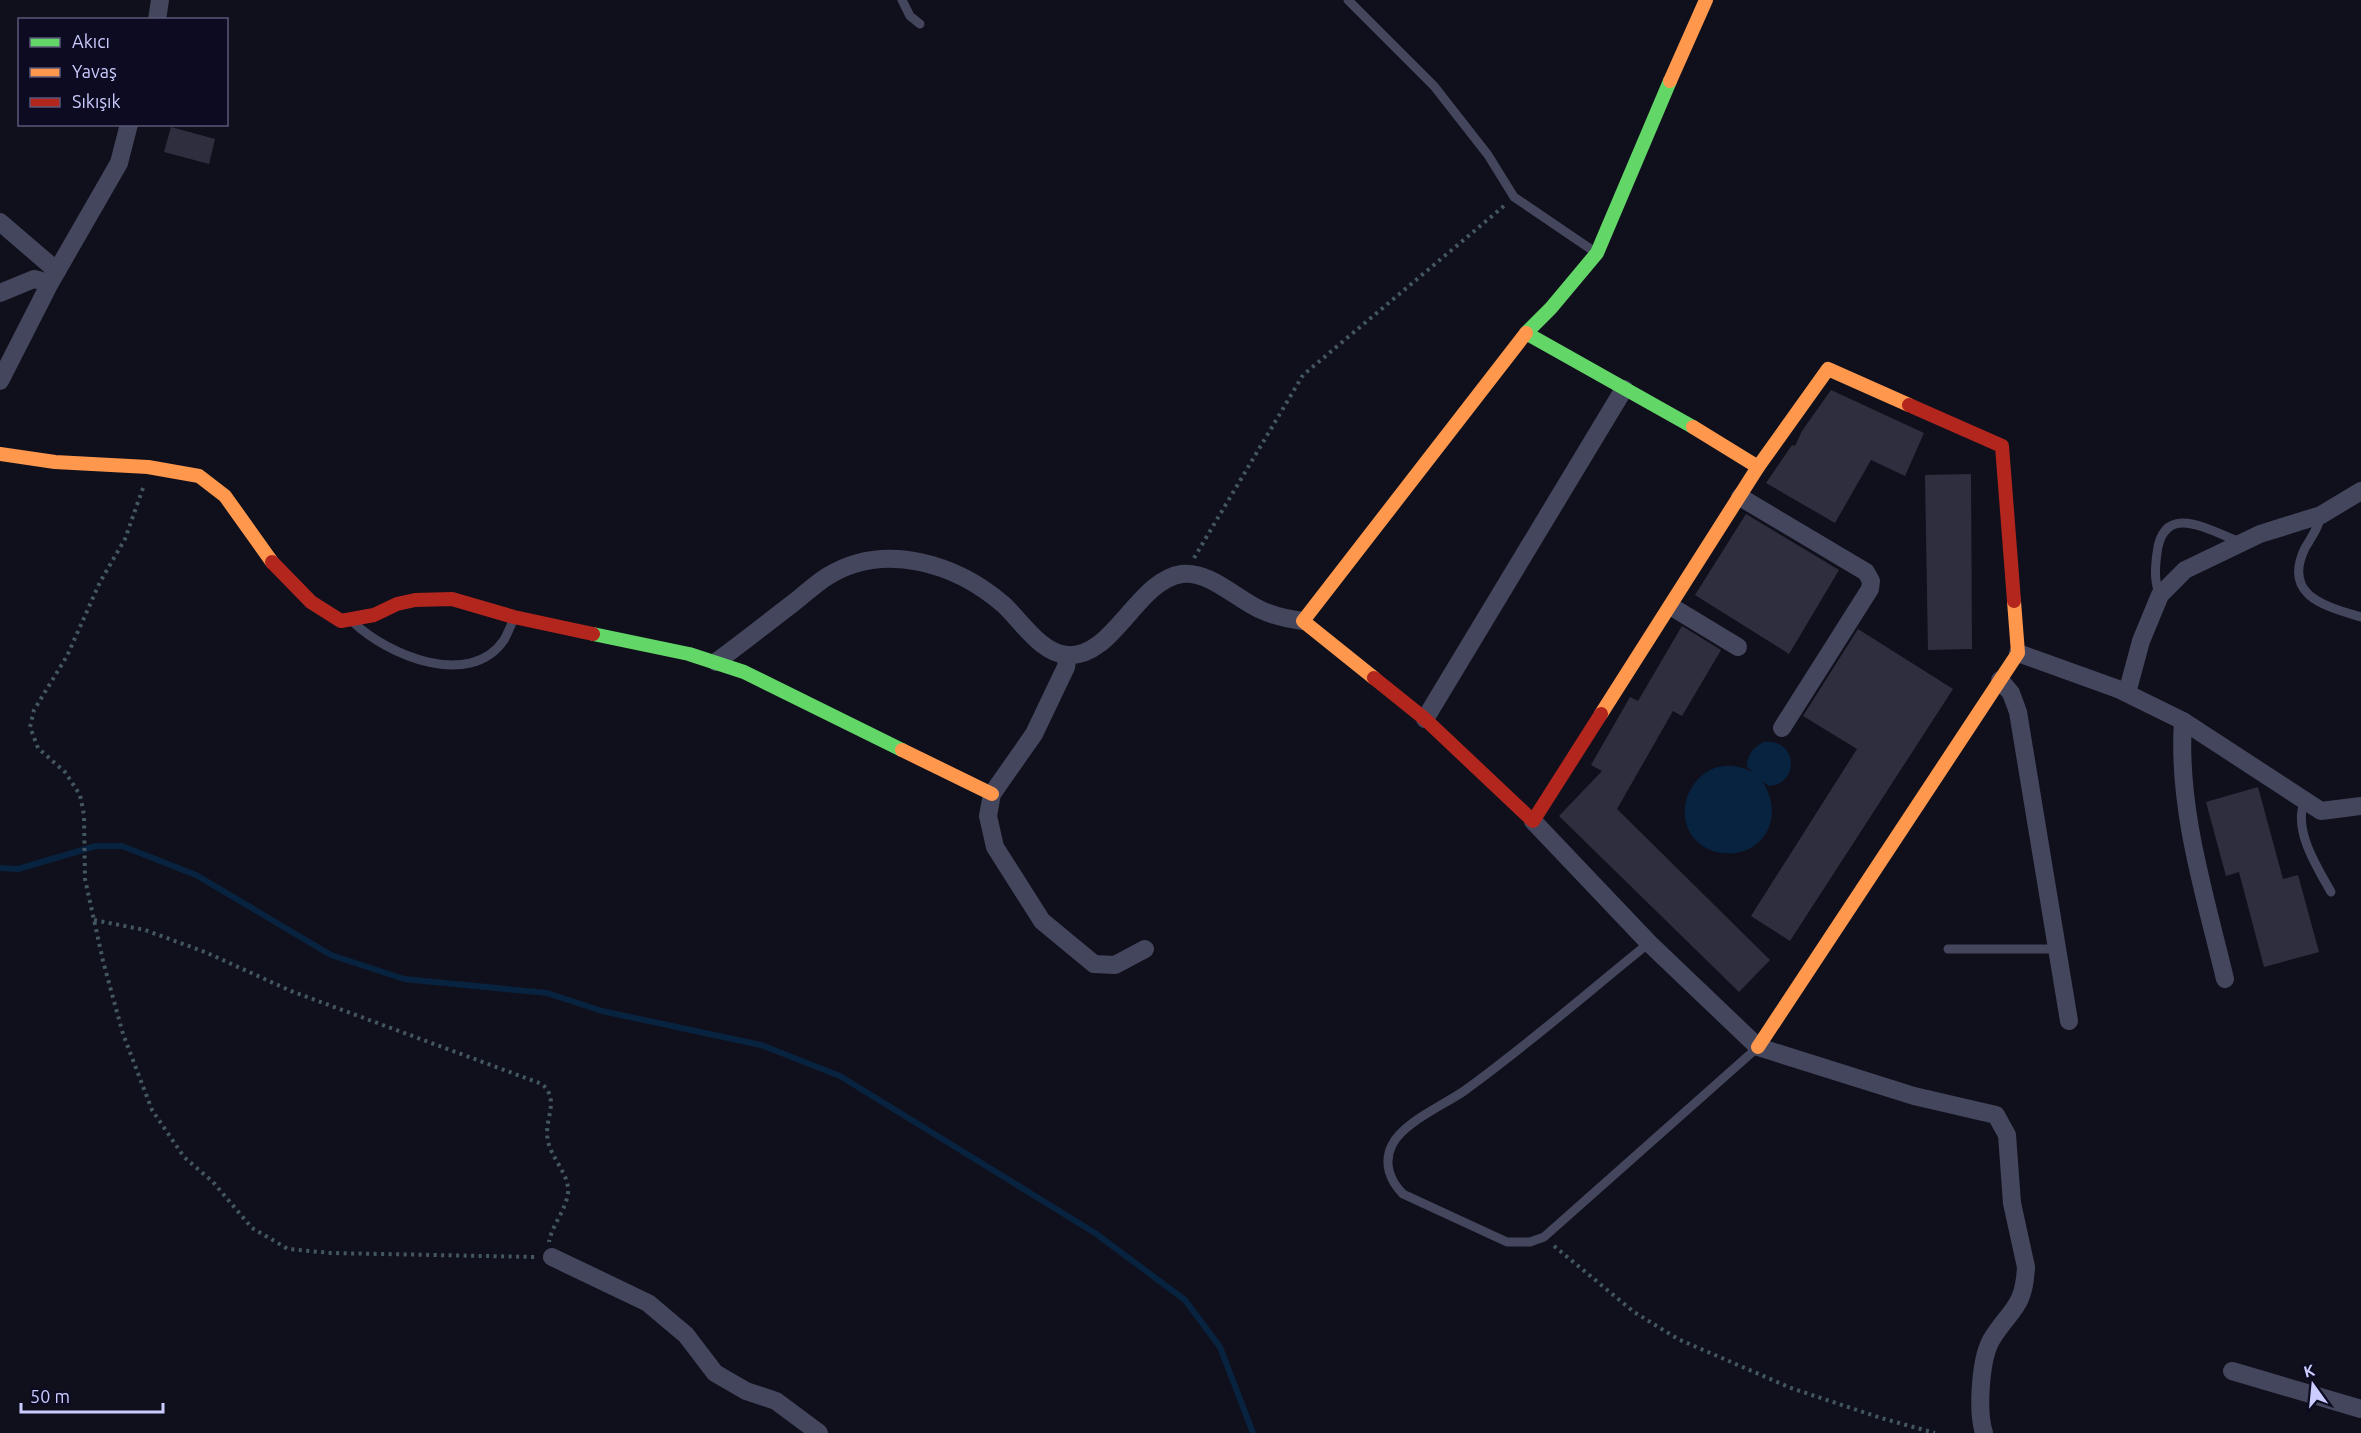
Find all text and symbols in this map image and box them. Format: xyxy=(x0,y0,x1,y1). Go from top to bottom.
legend xyxy=(18,18,228,126)
text: Akıcı xyxy=(72,31,110,51)
text: Yavaş xyxy=(72,61,117,81)
text: Sıkışık xyxy=(72,91,121,111)
north arrow xyxy=(2283,1355,2343,1415)
text: K xyxy=(2302,1360,2317,1381)
scale bar xyxy=(21,1376,164,1414)
text: 50 m xyxy=(30,1386,70,1406)

